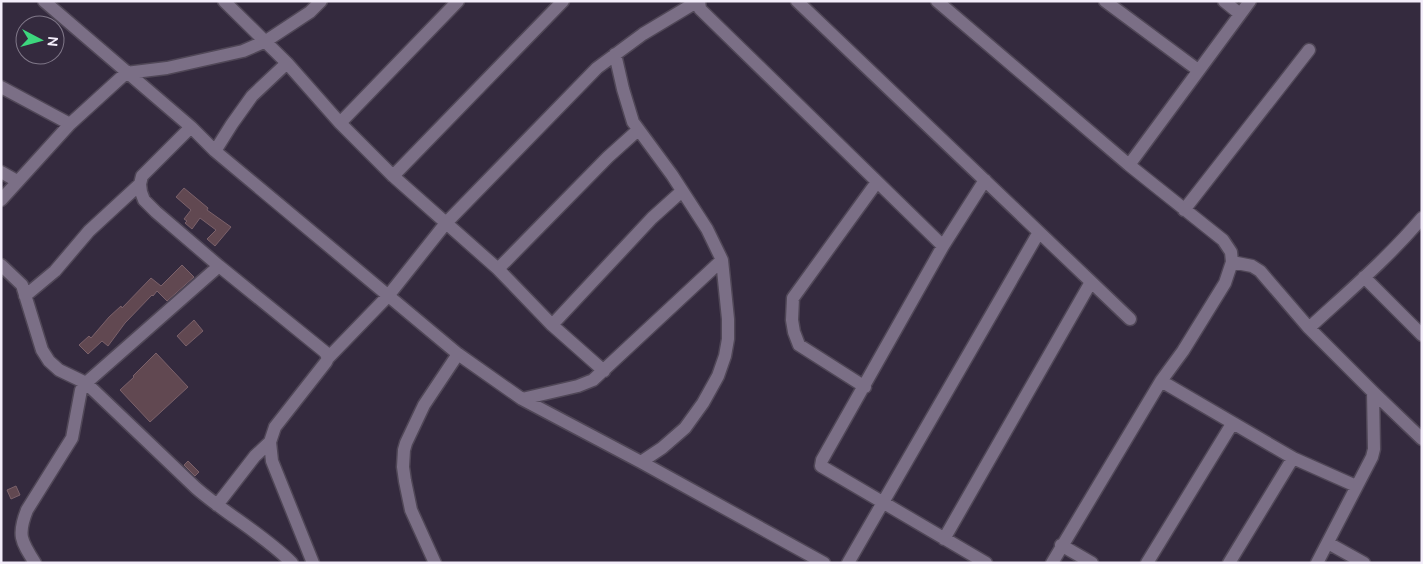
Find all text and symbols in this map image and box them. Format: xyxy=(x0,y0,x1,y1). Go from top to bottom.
north arrow xyxy=(15,15,65,65)
text: N xyxy=(44,35,61,47)

